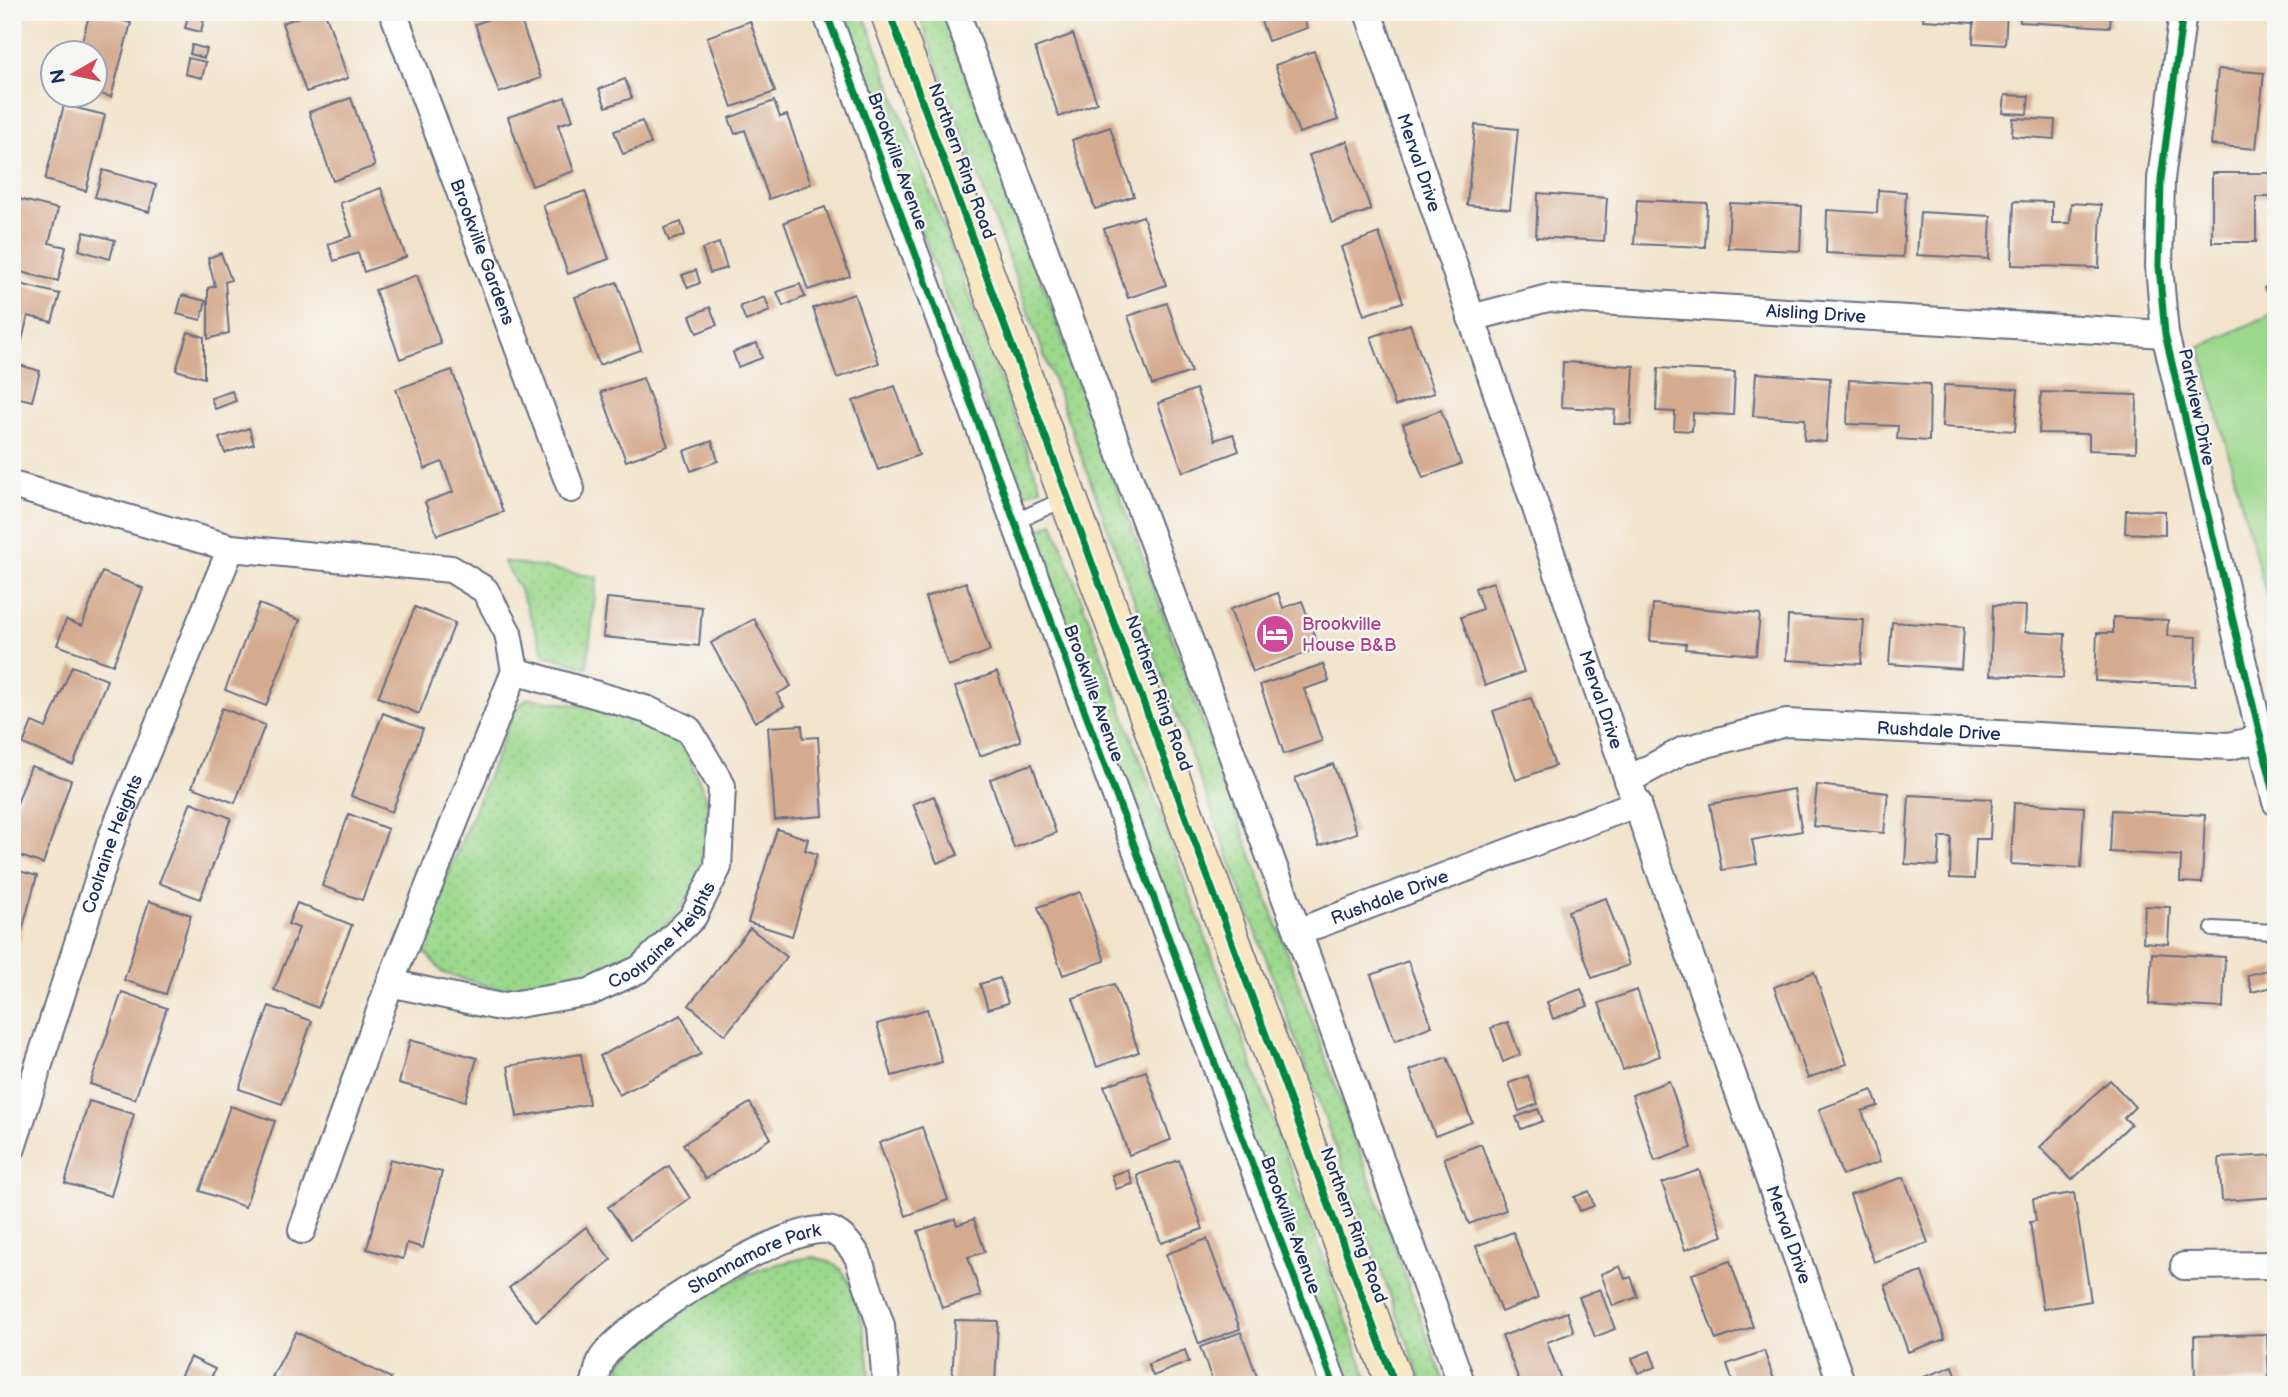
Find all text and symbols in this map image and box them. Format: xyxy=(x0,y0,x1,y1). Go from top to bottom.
north arrow xyxy=(38,38,108,108)
text: N xyxy=(46,68,71,85)
street label: Northern Ring Road xyxy=(924,80,999,242)
street label: Brookville Avenue xyxy=(863,90,932,233)
street label: Merval Drive xyxy=(1392,111,1445,215)
street label: Brookville Gardens xyxy=(445,176,519,328)
street label: Aisling Drive xyxy=(1765,301,1867,328)
street label: Parkview Drive xyxy=(2174,347,2219,468)
street label: Northern Ring Road xyxy=(1121,612,1196,774)
hotel icon: Brookville House B&B xyxy=(1254,613,1296,655)
place label: Brookville House B&B xyxy=(1302,614,1396,656)
street label: Brookville Avenue xyxy=(1059,622,1128,765)
street label: Merval Drive xyxy=(1574,648,1627,752)
street label: Rushdale Drive xyxy=(1876,718,2002,745)
street label: Coolraine Heights xyxy=(78,772,147,916)
street label: Rushdale Drive xyxy=(1328,866,1452,930)
street label: Coolraine Heights xyxy=(605,878,720,993)
street label: Northern Ring Road xyxy=(1316,1144,1391,1306)
street label: Brookville Avenue xyxy=(1256,1154,1325,1297)
street label: Merval Drive xyxy=(1761,1183,1815,1287)
street label: Shannamore Park xyxy=(684,1220,822,1299)

